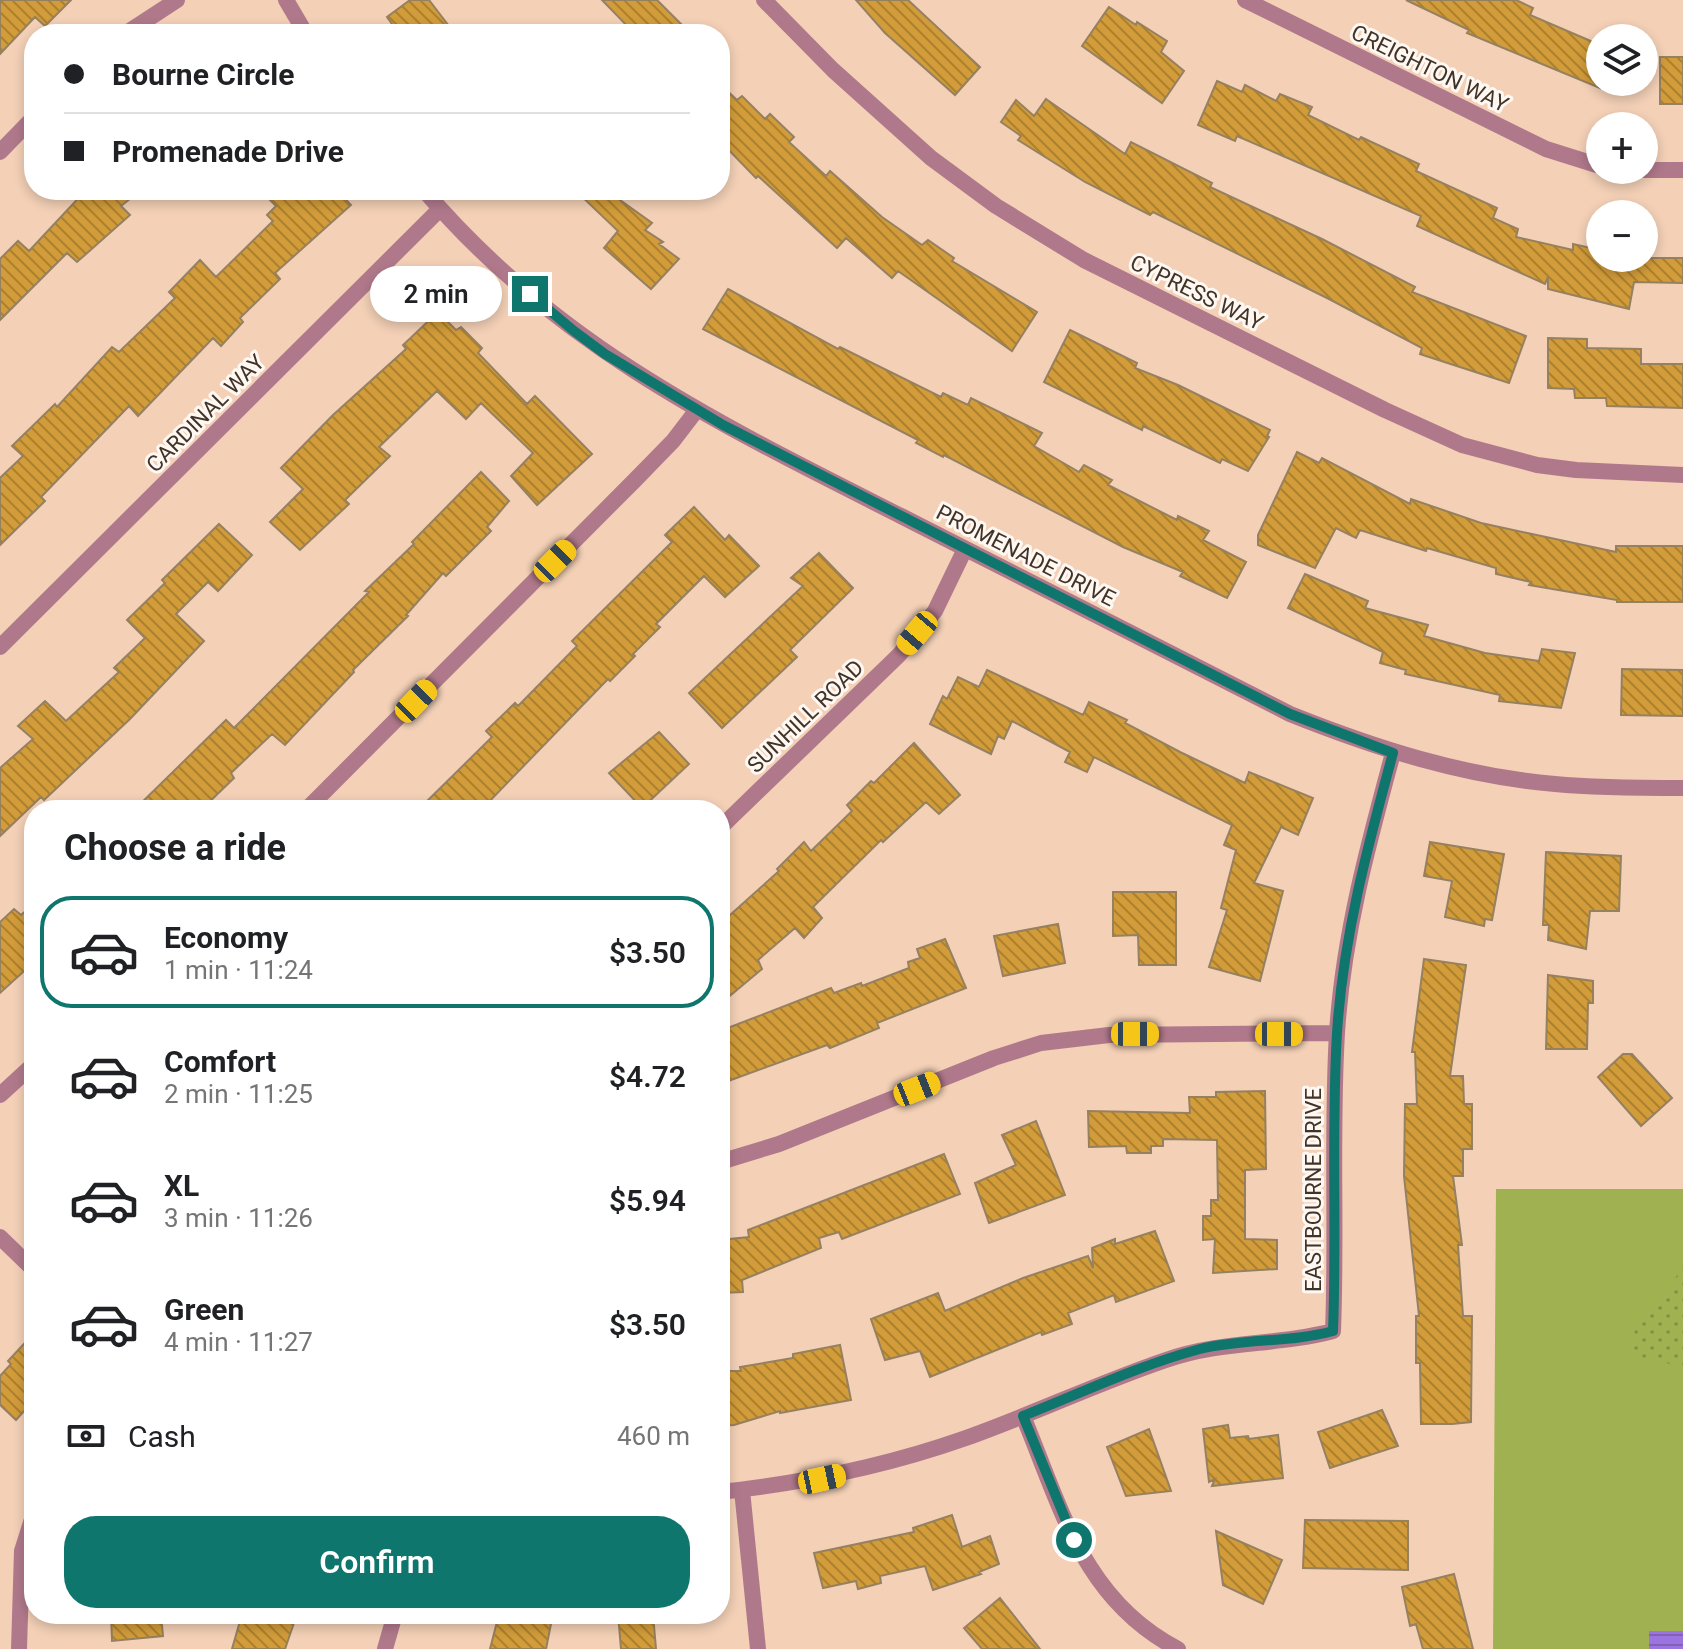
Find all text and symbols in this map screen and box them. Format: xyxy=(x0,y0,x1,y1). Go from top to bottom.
street label: CREIGHTON WAY xyxy=(1347,20,1513,118)
map controls xyxy=(1586,24,1658,272)
button: layers xyxy=(1586,24,1658,96)
text: Bourne Circle xyxy=(112,57,294,92)
button: + xyxy=(1586,112,1658,184)
text: Promenade Drive xyxy=(112,134,344,169)
button: − xyxy=(1586,200,1658,272)
street label: CYPRESS WAY xyxy=(1126,250,1268,336)
callout: 2 min xyxy=(370,266,502,322)
route end xyxy=(512,276,548,312)
text: 2 min xyxy=(403,279,469,309)
street label: CARDINAL WAY xyxy=(141,349,270,477)
street label: PROMENADE DRIVE xyxy=(932,499,1119,611)
car xyxy=(530,536,580,586)
car xyxy=(892,607,942,659)
street label: SUNHILL ROAD xyxy=(742,655,868,778)
car xyxy=(391,675,441,727)
text: Choose a ride xyxy=(64,827,286,869)
icon: car xyxy=(68,916,140,988)
text: Economy xyxy=(164,920,288,955)
text: $3.50 xyxy=(609,935,686,970)
text: 1 min · 11:24 xyxy=(164,955,313,985)
car xyxy=(1111,1022,1159,1046)
car xyxy=(1255,1022,1303,1046)
icon: car xyxy=(68,1040,140,1112)
text: Comfort xyxy=(164,1044,276,1079)
text: $4.72 xyxy=(609,1059,686,1094)
car xyxy=(890,1069,944,1109)
text: 2 min · 11:25 xyxy=(164,1079,313,1109)
street label: EASTBOURNE DRIVE xyxy=(1301,1088,1326,1292)
icon: car xyxy=(68,1164,140,1236)
text: XL xyxy=(164,1168,199,1203)
text: $5.94 xyxy=(609,1183,686,1218)
text: 3 min · 11:26 xyxy=(164,1203,313,1233)
icon: car xyxy=(68,1288,140,1360)
text: Green xyxy=(164,1292,244,1327)
text: $3.50 xyxy=(609,1307,686,1342)
text: 4 min · 11:27 xyxy=(164,1327,313,1357)
icon: cash xyxy=(64,1414,108,1458)
text: Cash xyxy=(128,1419,196,1454)
text: 460 m xyxy=(617,1421,690,1451)
car xyxy=(796,1462,848,1496)
button: Confirm xyxy=(64,1516,690,1608)
route start xyxy=(1056,1522,1092,1558)

